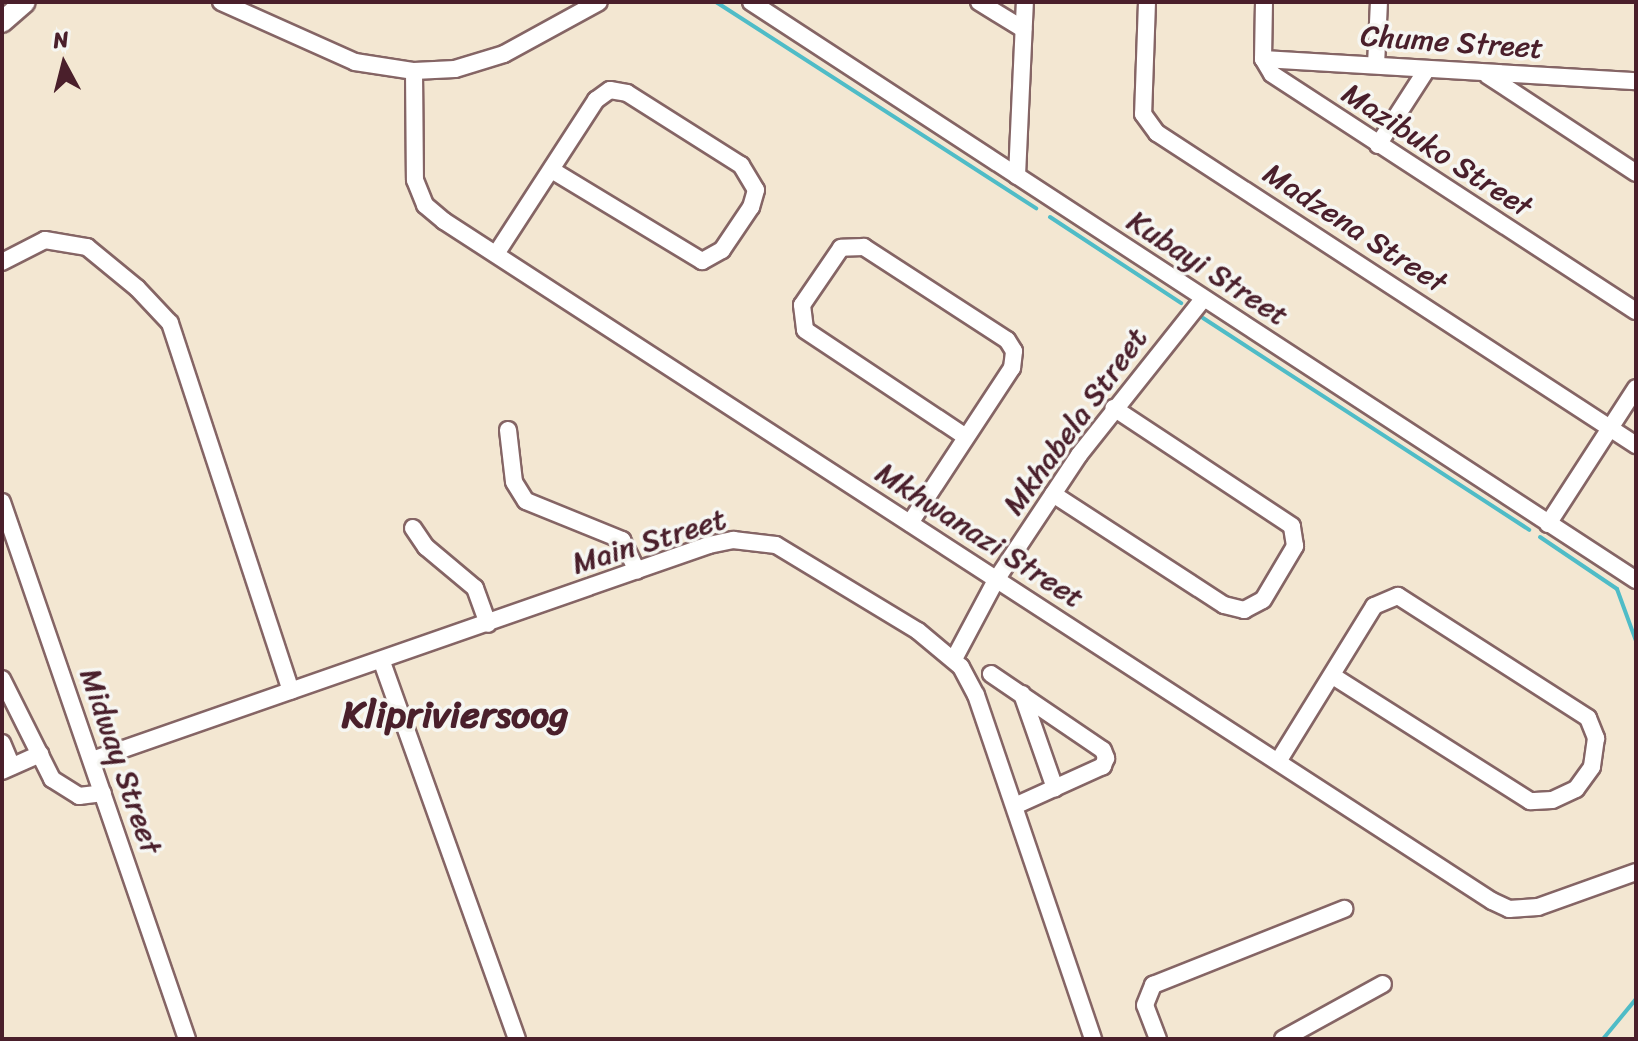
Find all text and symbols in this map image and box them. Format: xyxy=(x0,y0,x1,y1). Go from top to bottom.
street label: Chume Street xyxy=(1359,18,1545,66)
text: N xyxy=(51,19,71,60)
north arrow xyxy=(24,24,104,104)
street label: Mazibuko Street xyxy=(1335,75,1539,225)
street label: Madzena Street xyxy=(1257,155,1453,301)
street label: Kubayi Street xyxy=(1121,203,1295,333)
street label: Mkhabela Street xyxy=(995,321,1155,521)
street label: Mkhwanazi Street xyxy=(869,454,1091,616)
street label: Main Street xyxy=(568,501,730,581)
street label: Midway Street xyxy=(72,663,170,859)
district label: Klipriviersoog xyxy=(342,692,568,738)

